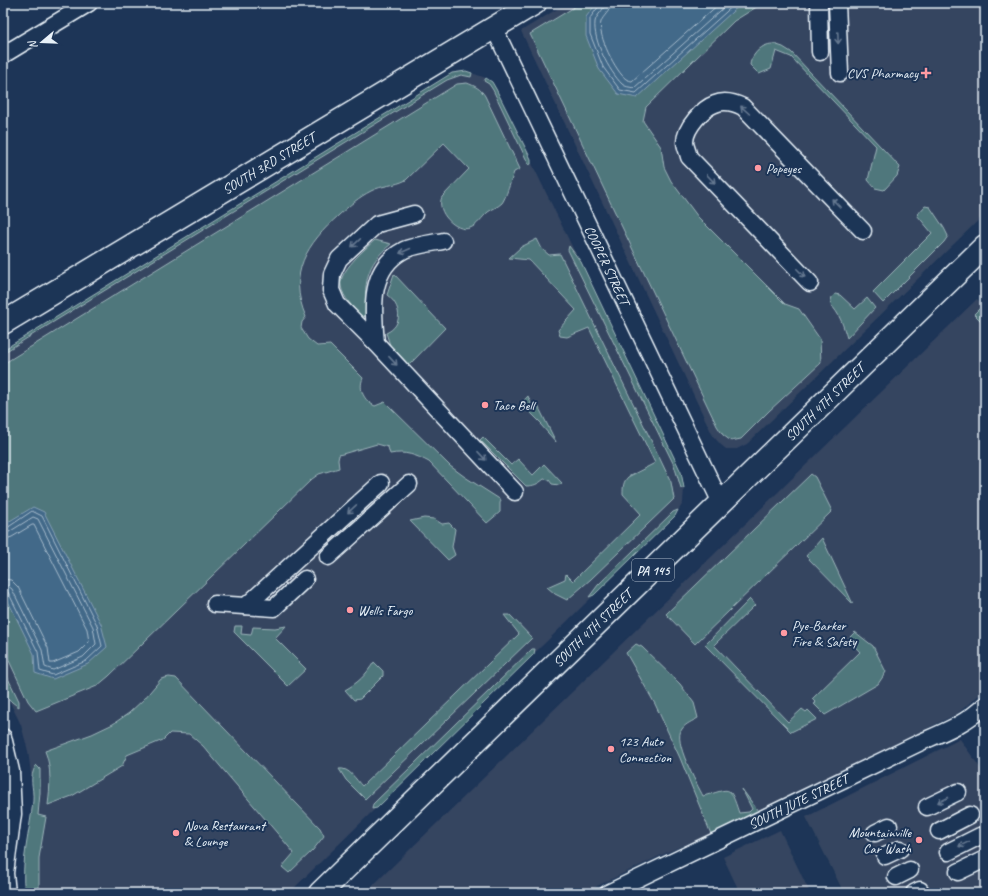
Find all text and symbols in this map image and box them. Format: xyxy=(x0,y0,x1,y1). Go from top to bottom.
north arrow xyxy=(22,22,62,62)
one-way arrow xyxy=(835,31,842,44)
text: N xyxy=(24,38,40,51)
place label: CVS Pharmacy xyxy=(847,65,919,82)
marker: CVS Pharmacy xyxy=(921,68,931,78)
one-way arrow xyxy=(740,105,750,115)
street label: SOUTH 3RD STREET xyxy=(219,127,322,198)
place label: Popeyes xyxy=(766,160,802,177)
marker: Popeyes xyxy=(753,163,763,173)
one-way arrow xyxy=(706,174,716,184)
one-way arrow xyxy=(831,198,841,208)
street label: COOPER STREET xyxy=(581,223,635,311)
one-way arrow xyxy=(351,239,361,248)
one-way arrow xyxy=(399,248,411,255)
one-way arrow xyxy=(796,268,806,278)
one-way arrow xyxy=(388,356,397,366)
street label: SOUTH 4TH STREET xyxy=(782,358,871,445)
place label: Taco Bell xyxy=(493,397,537,414)
marker: Taco Bell xyxy=(480,400,490,410)
one-way arrow xyxy=(477,451,486,461)
one-way arrow xyxy=(347,504,357,514)
road number: PA 145 xyxy=(632,559,674,581)
street label: SOUTH 4TH STREET xyxy=(549,583,639,671)
place label: Wells Fargo xyxy=(358,602,414,619)
marker: Wells Fargo xyxy=(345,605,355,615)
place label: Pye-Barker Fire & Safety xyxy=(792,617,857,650)
marker: Pye-Barker Fire & Safety xyxy=(779,628,789,638)
place label: 123 Auto Connection xyxy=(619,733,672,766)
marker: 123 Auto Connection xyxy=(606,744,616,754)
street label: SOUTH JUTE STREET xyxy=(746,769,854,833)
one-way arrow xyxy=(937,797,949,804)
place label: Nova Restaurant & Lounge xyxy=(184,817,267,850)
place label: Mountainville Car Wash xyxy=(849,824,912,857)
marker: Nova Restaurant & Lounge xyxy=(171,828,181,838)
marker: Mountainville Car Wash xyxy=(914,835,924,845)
one-way arrow xyxy=(958,841,970,848)

